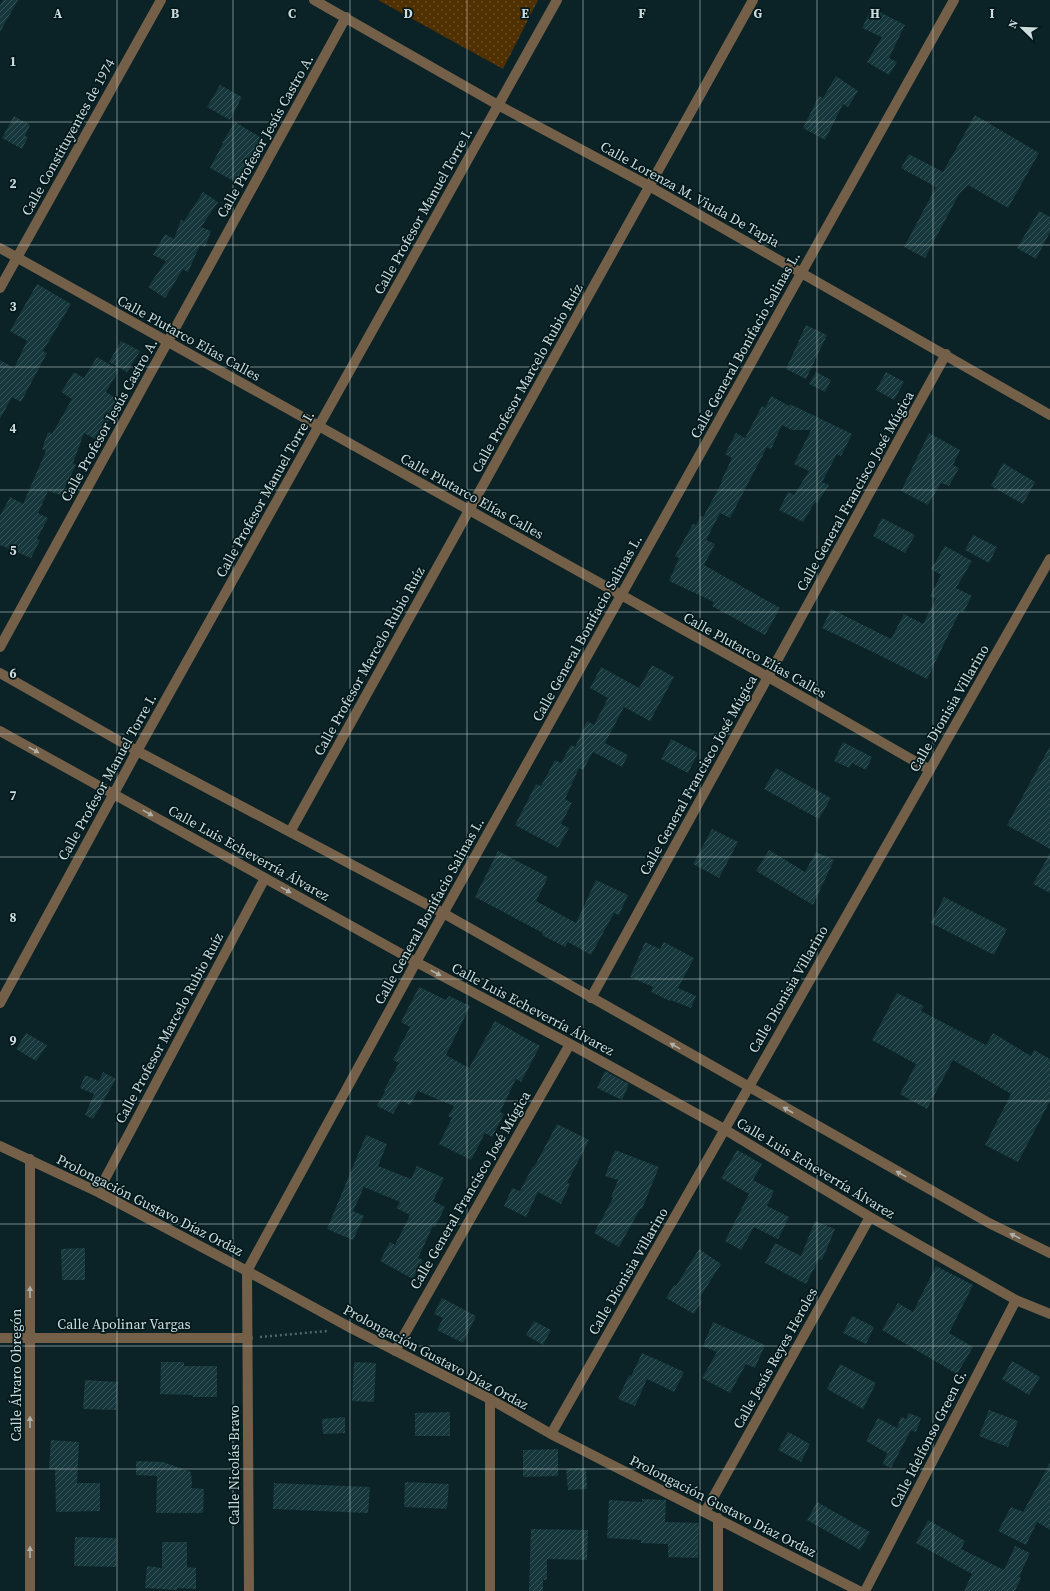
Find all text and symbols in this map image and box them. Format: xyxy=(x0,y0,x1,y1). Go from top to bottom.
text: A xyxy=(54,5,63,22)
text: B xyxy=(171,5,180,22)
text: C xyxy=(288,5,296,22)
text: D xyxy=(403,5,413,22)
text: E xyxy=(521,5,529,22)
text: F xyxy=(638,5,646,22)
text: G xyxy=(754,5,763,22)
text: H xyxy=(870,5,880,22)
text: I xyxy=(989,5,995,22)
north arrow xyxy=(1002,8,1042,48)
text: N xyxy=(1005,18,1022,31)
street label: Calle Profesor Jesús Castro A. xyxy=(212,51,318,221)
text: 1 xyxy=(9,53,17,70)
street label: Calle Constituyentes de 1974 xyxy=(16,55,120,219)
street label: Calle Profesor Manuel Torre I. xyxy=(369,124,477,298)
street label: Calle Lorenza M. Viuda De Tapia xyxy=(597,136,784,252)
text: 2 xyxy=(9,175,17,192)
street label: Calle General Bonifacio Salinas L. xyxy=(685,248,805,442)
street label: Calle Profesor Marcelo Rubio Ruíz xyxy=(467,279,588,476)
street label: Calle Plutarco Elías Calles xyxy=(114,290,264,386)
text: 3 xyxy=(9,298,17,315)
street label: Calle Profesor Jesús Castro A. xyxy=(56,335,162,505)
street label: Calle General Francisco José Múgica xyxy=(791,386,919,595)
street label: Calle Profesor Manuel Torre I. xyxy=(211,407,319,581)
text: 4 xyxy=(9,420,17,437)
street label: Calle Plutarco Elías Calles xyxy=(397,448,547,544)
street label: Calle General Bonifacio Salinas L. xyxy=(527,531,647,725)
text: 5 xyxy=(9,542,17,559)
street label: Calle Profesor Marcelo Rubio Ruíz xyxy=(309,562,430,759)
street label: Calle Plutarco Elías Calles xyxy=(680,607,830,703)
street label: Calle Dionisia Villarino xyxy=(904,640,994,775)
text: 6 xyxy=(9,665,17,682)
street label: Calle General Francisco José Múgica xyxy=(634,670,762,879)
street label: Calle Profesor Manuel Torre I. xyxy=(53,690,161,864)
one-way arrow xyxy=(28,747,40,754)
text: 7 xyxy=(9,787,17,804)
street label: Calle Luis Echeverría Álvarez xyxy=(165,800,334,906)
one-way arrow xyxy=(142,810,154,817)
street label: Calle General Bonifacio Salinas L. xyxy=(369,814,489,1008)
one-way arrow xyxy=(280,886,292,893)
text: 8 xyxy=(9,909,17,926)
street label: Calle Dionisia Villarino xyxy=(743,921,833,1056)
street label: Calle Profesor Marcelo Rubio Ruíz xyxy=(110,929,228,1127)
street label: Calle Luis Echeverría Álvarez xyxy=(448,957,618,1061)
one-way arrow xyxy=(431,970,442,976)
text: 9 xyxy=(9,1032,17,1049)
one-way arrow xyxy=(669,1042,680,1049)
street label: Calle General Francisco José Múgica xyxy=(405,1086,536,1293)
one-way arrow xyxy=(782,1106,794,1113)
street label: Calle Luis Echeverría Álvarez xyxy=(733,1113,900,1224)
street label: Prolongación Gustavo Díaz Ordaz xyxy=(53,1149,247,1261)
one-way arrow xyxy=(895,1171,907,1177)
street label: Calle Dionisia Villarino xyxy=(583,1203,673,1338)
one-way arrow xyxy=(1009,1233,1021,1239)
street label: Calle Jesús Reyes Heroles xyxy=(728,1284,822,1432)
one-way arrow xyxy=(27,1285,33,1298)
street label: Prolongación Gustavo Díaz Ordaz xyxy=(340,1300,533,1415)
street label: Calle Álvaro Obregón xyxy=(6,1308,26,1441)
street label: Calle Apolinar Vargas xyxy=(57,1314,191,1334)
street label: Calle Idelfonso Green G. xyxy=(885,1367,971,1511)
street label: Calle Nicolás Bravo xyxy=(224,1405,244,1525)
one-way arrow xyxy=(27,1415,33,1428)
street label: Prolongación Gustavo Díaz Ordaz xyxy=(626,1450,820,1562)
one-way arrow xyxy=(27,1545,33,1558)

